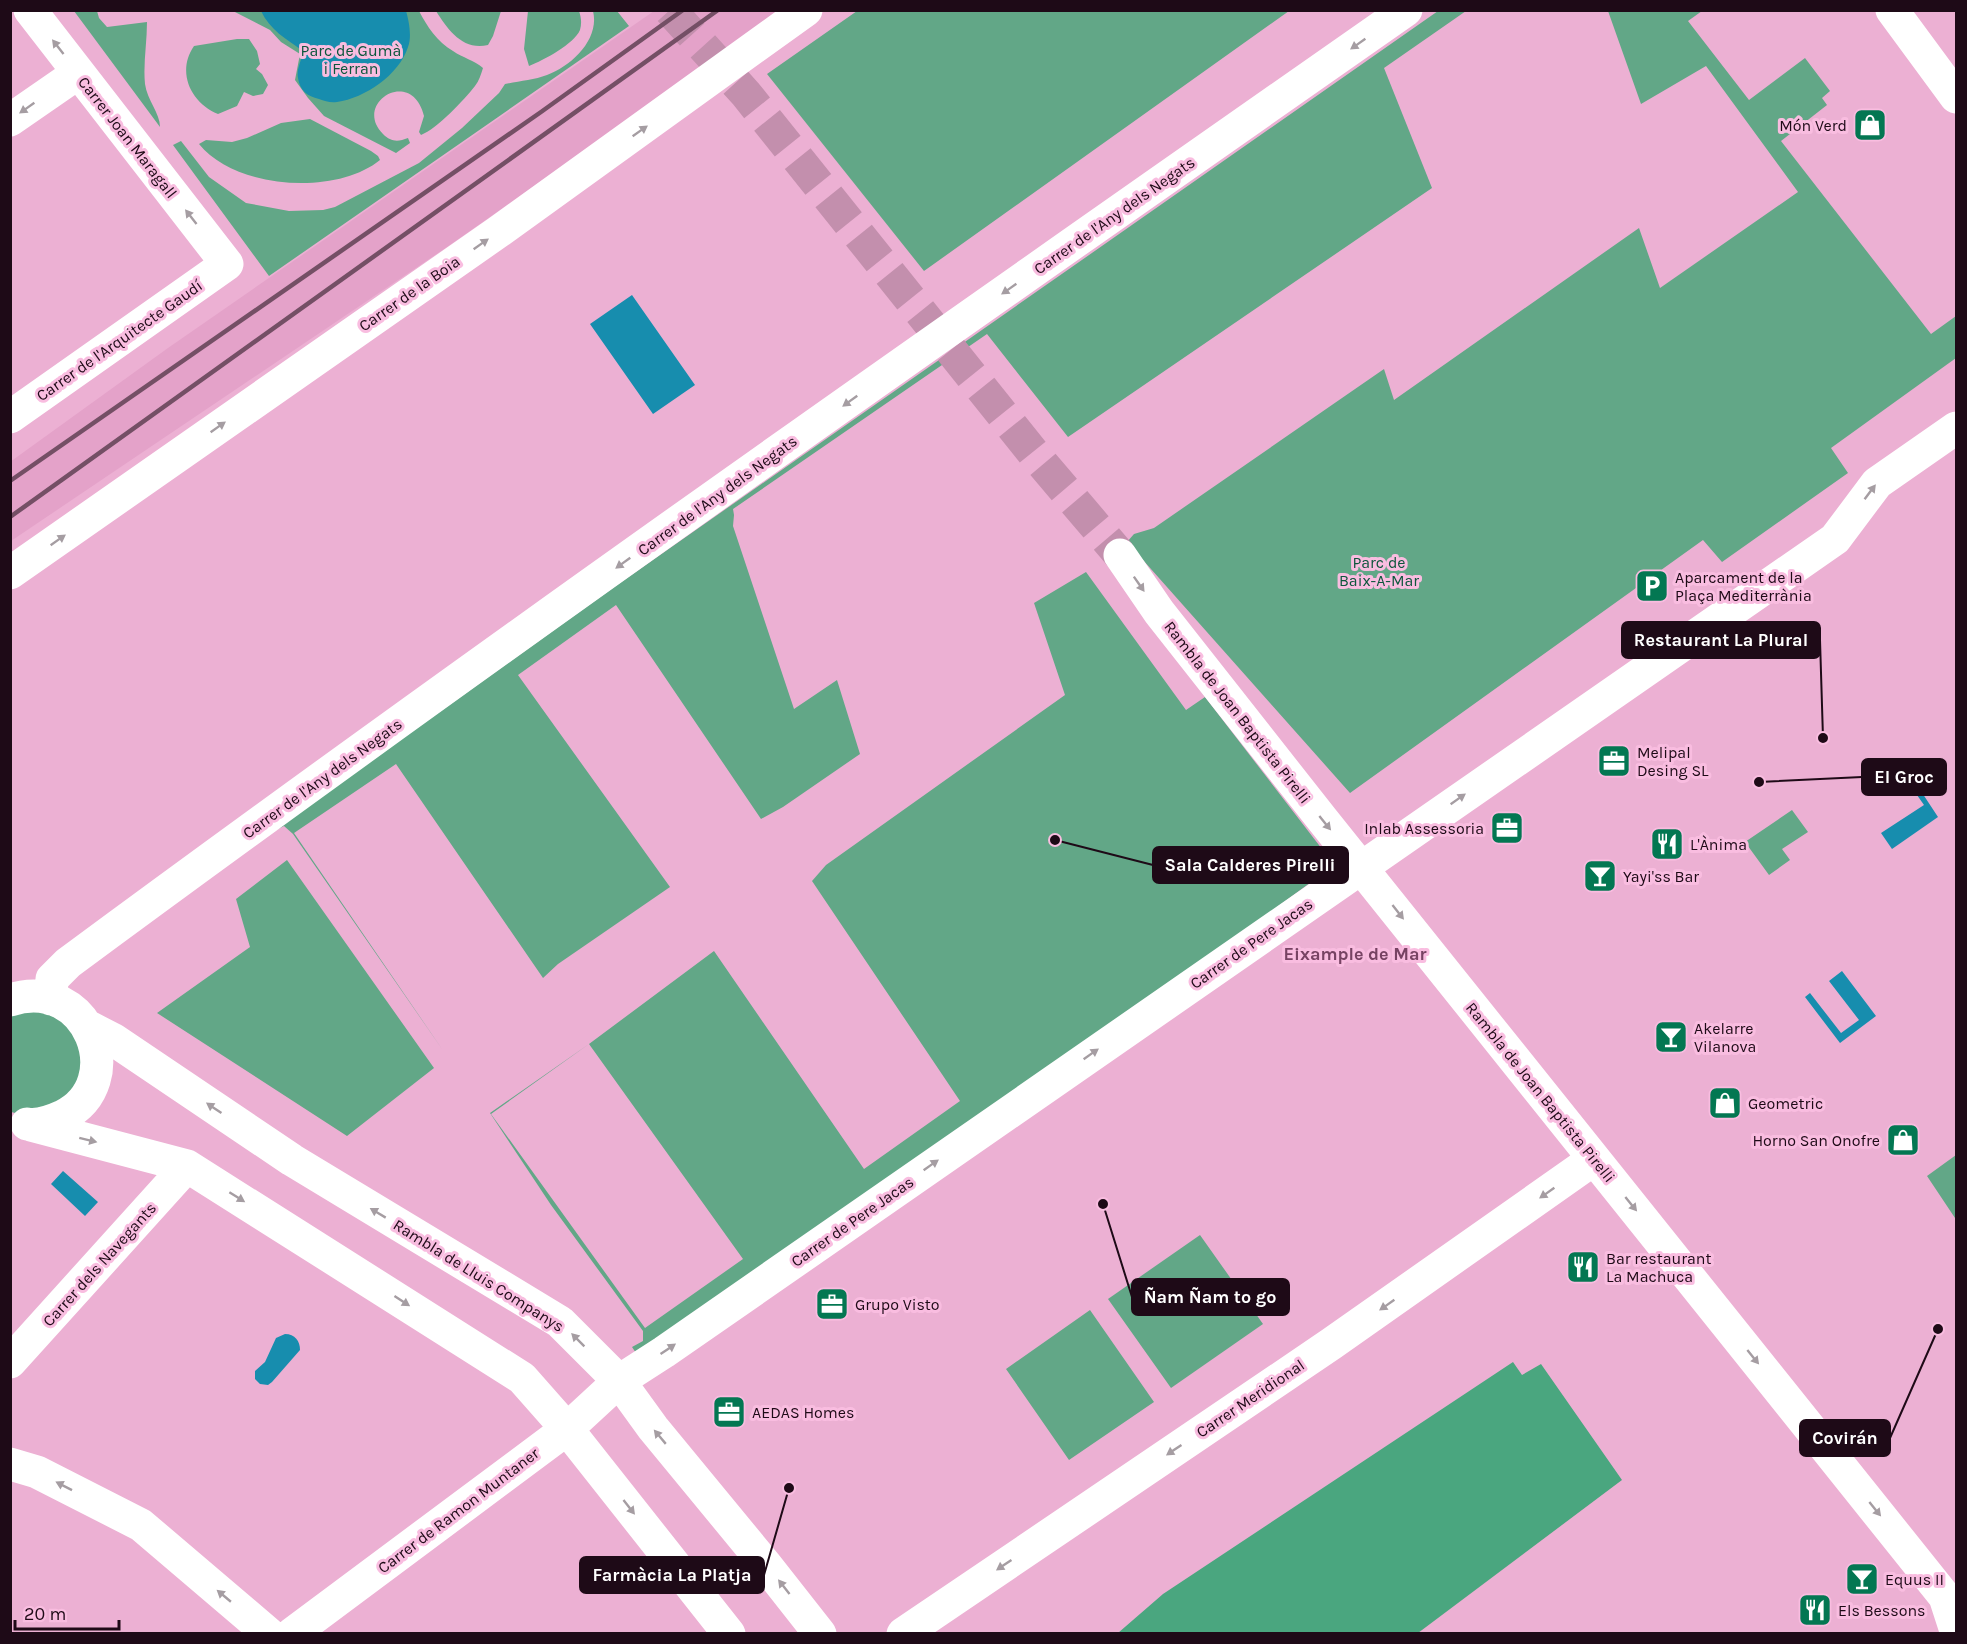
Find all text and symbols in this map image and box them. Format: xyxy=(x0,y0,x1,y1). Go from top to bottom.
one-way arrow xyxy=(1350,38,1366,49)
one-way arrow xyxy=(52,39,65,55)
park label: Parc de Gumà i Ferran xyxy=(301,41,401,78)
street label: Carrer Joan Maragall xyxy=(74,73,181,202)
one-way arrow xyxy=(20,102,36,114)
shop icon: Món Verd xyxy=(1852,107,1888,143)
place label: Món Verd xyxy=(1779,116,1847,135)
one-way arrow xyxy=(632,125,648,137)
street label: Carrer de l'Any dels Negats xyxy=(1030,153,1198,278)
one-way arrow xyxy=(185,210,197,226)
one-way arrow xyxy=(473,239,489,250)
street label: Carrer de la Boia xyxy=(355,252,463,335)
street label: Carrer de l'Arquitecte Gaudí xyxy=(33,276,206,405)
one-way arrow xyxy=(1002,283,1018,295)
one-way arrow xyxy=(842,394,857,406)
one-way arrow xyxy=(210,422,226,433)
street label: Carrer de l'Any dels Negats xyxy=(634,431,801,560)
one-way arrow xyxy=(1864,484,1876,500)
one-way arrow xyxy=(50,534,66,546)
park label: Parc de Baix-A-Mar xyxy=(1339,553,1419,590)
one-way arrow xyxy=(615,557,631,569)
parking icon: Aparcament de la Plaça Mediterrània xyxy=(1634,568,1670,604)
place label: Aparcament de la Plaça Mediterrània xyxy=(1675,568,1812,605)
one-way arrow xyxy=(1134,575,1145,592)
street label: Rambla de Joan Baptista Pirelli xyxy=(1160,617,1315,807)
callout: Restaurant La Plural xyxy=(1622,622,1820,658)
text: Restaurant La Plural xyxy=(1634,629,1808,651)
street label: Carrer de l'Any dels Negats xyxy=(239,714,406,843)
office icon: Melipal Desing SL xyxy=(1596,743,1632,779)
place label: Melipal Desing SL xyxy=(1637,743,1709,780)
callout: El Groc xyxy=(1862,759,1946,795)
text: El Groc xyxy=(1874,766,1934,788)
one-way arrow xyxy=(1450,793,1466,805)
office icon: Inlab Assessoria xyxy=(1489,810,1525,846)
one-way arrow xyxy=(1319,815,1332,831)
place label: Inlab Assessoria xyxy=(1364,819,1484,838)
restaurant icon: L'Ànima xyxy=(1649,826,1685,862)
place label: L'Ànima xyxy=(1690,835,1747,854)
callout: Sala Calderes Pirelli xyxy=(1153,847,1348,883)
text: Sala Calderes Pirelli xyxy=(1164,854,1336,876)
bar icon: Yayi'ss Bar xyxy=(1582,858,1618,894)
place label: Yayi'ss Bar xyxy=(1623,867,1699,886)
street label: Carrer de Pere Jacas xyxy=(1186,894,1316,993)
one-way arrow xyxy=(1392,905,1404,920)
district label: Eixample de Mar xyxy=(1283,943,1427,965)
street label: Rambla de Joan Baptista Pirelli xyxy=(1462,998,1619,1186)
bar icon: Akelarre Vilanova xyxy=(1653,1019,1689,1055)
place label: Akelarre Vilanova xyxy=(1694,1019,1756,1056)
one-way arrow xyxy=(1083,1049,1099,1060)
shop icon: Geometric xyxy=(1707,1085,1743,1121)
place label: Geometric xyxy=(1748,1094,1823,1113)
one-way arrow xyxy=(206,1103,222,1114)
shop icon: Horno San Onofre xyxy=(1885,1122,1921,1158)
place label: Horno San Onofre xyxy=(1752,1131,1880,1150)
one-way arrow xyxy=(78,1136,97,1146)
one-way arrow xyxy=(923,1160,939,1171)
street label: Carrer de Pere Jacas xyxy=(787,1172,917,1271)
one-way arrow xyxy=(1539,1187,1555,1199)
one-way arrow xyxy=(229,1192,245,1203)
one-way arrow xyxy=(1624,1197,1636,1212)
street label: Carrer dels Navegants xyxy=(39,1198,160,1330)
one-way arrow xyxy=(370,1207,386,1218)
street label: Rambla de Lluis Companys xyxy=(390,1215,568,1336)
restaurant icon: Bar restaurant La Machuca xyxy=(1565,1249,1601,1285)
place label: Bar restaurant La Machuca xyxy=(1606,1249,1712,1286)
callout: Ñam Ñam to go xyxy=(1132,1279,1289,1315)
office icon: Grupo Visto xyxy=(814,1286,850,1322)
text: Ñam Ñam to go xyxy=(1144,1286,1276,1308)
place label: Grupo Visto xyxy=(855,1295,940,1314)
one-way arrow xyxy=(394,1296,410,1307)
one-way arrow xyxy=(1379,1299,1395,1311)
one-way arrow xyxy=(571,1333,585,1347)
one-way arrow xyxy=(660,1344,676,1355)
one-way arrow xyxy=(1746,1349,1758,1364)
street label: Carrer Meridional xyxy=(1193,1355,1308,1442)
office icon: AEDAS Homes xyxy=(711,1394,747,1430)
place label: AEDAS Homes xyxy=(752,1403,854,1422)
callout: Covirán xyxy=(1800,1420,1890,1456)
text: Covirán xyxy=(1812,1427,1878,1449)
one-way arrow xyxy=(654,1430,667,1445)
street label: Carrer de Ramon Muntaner xyxy=(374,1444,543,1577)
one-way arrow xyxy=(1166,1444,1182,1455)
one-way arrow xyxy=(56,1482,73,1491)
one-way arrow xyxy=(623,1500,635,1515)
one-way arrow xyxy=(1868,1501,1881,1517)
callout: Farmàcia La Platja xyxy=(580,1557,764,1593)
one-way arrow xyxy=(997,1559,1013,1571)
bar icon: Equus II xyxy=(1844,1561,1880,1597)
text: Farmàcia La Platja xyxy=(592,1564,752,1586)
place label: Equus II xyxy=(1885,1570,1944,1589)
one-way arrow xyxy=(778,1580,790,1595)
one-way arrow xyxy=(217,1590,232,1603)
restaurant icon: Els Bessons xyxy=(1797,1592,1833,1628)
scale bar xyxy=(15,1593,118,1631)
place label: Els Bessons xyxy=(1838,1601,1925,1620)
text: 20 m xyxy=(24,1603,66,1625)

